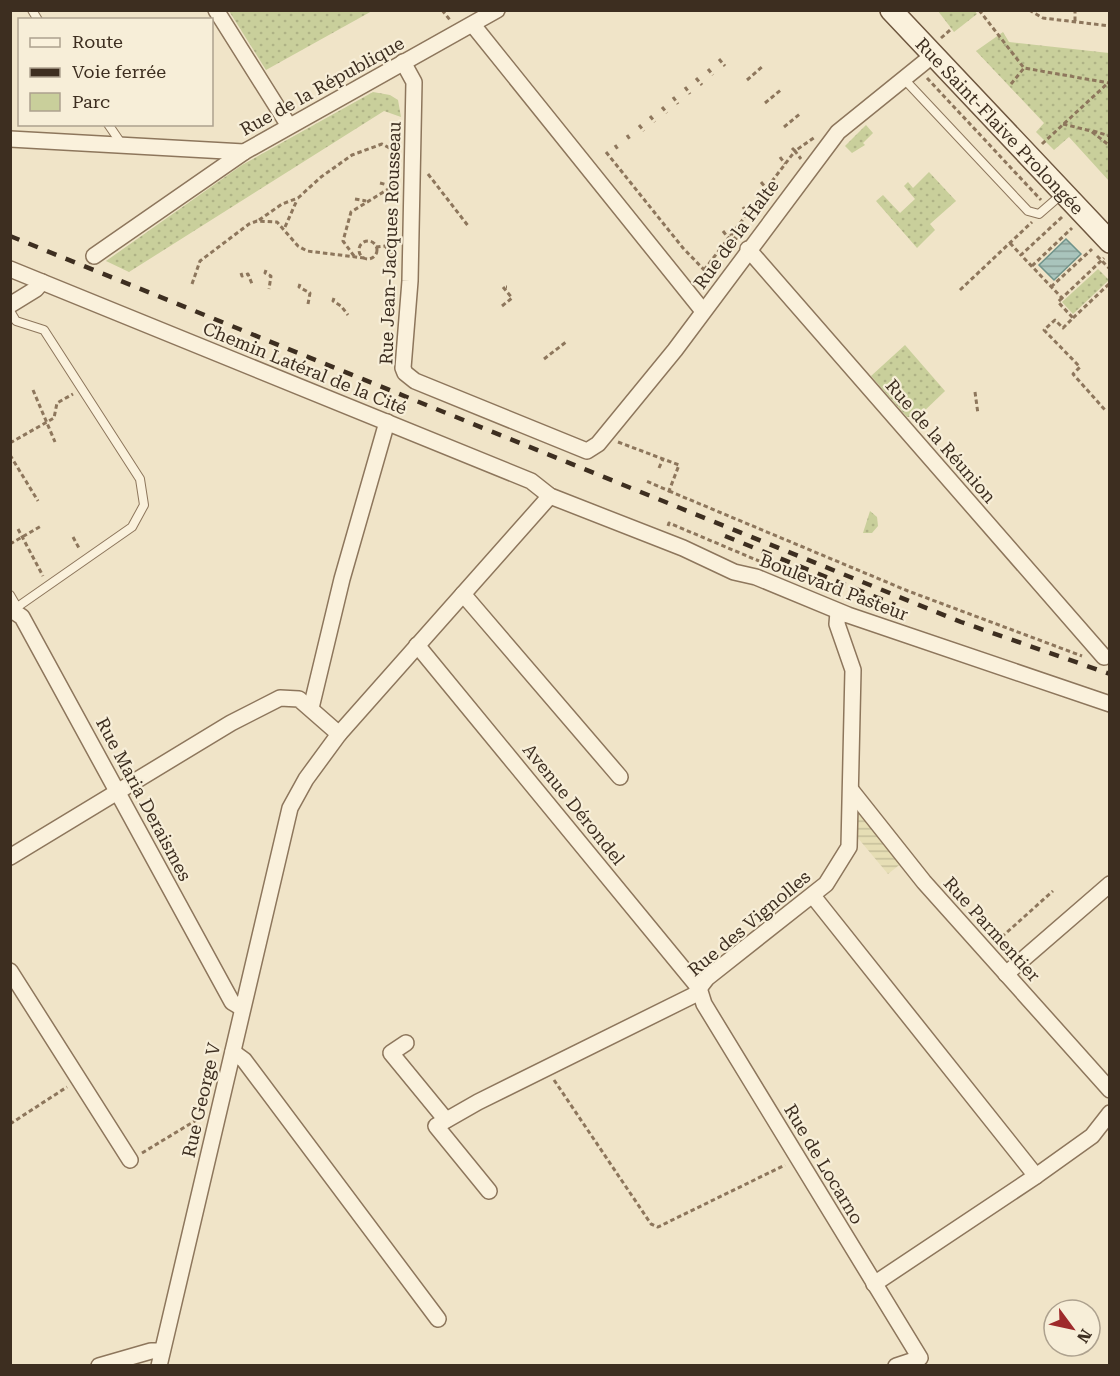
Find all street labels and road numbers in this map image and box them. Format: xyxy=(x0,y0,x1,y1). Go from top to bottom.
street label: Rue de la République xyxy=(236,32,408,140)
street label: Rue Saint-Flaive Prolongée xyxy=(912,33,1089,218)
street label: Rue Jean-Jacques Rousseau xyxy=(375,121,405,365)
street label: Rue de la Halte xyxy=(689,175,783,293)
street label: Chemin Latéral de la Cité xyxy=(200,317,410,419)
street label: Rue de la Réunion xyxy=(882,375,1001,507)
street label: Boulevard Pasteur xyxy=(757,549,911,625)
street label: Rue Maria Deraismes xyxy=(92,714,196,884)
street label: Avenue Dérondel xyxy=(519,739,630,869)
street label: Rue des Vignolles xyxy=(684,866,814,980)
street label: Rue Parmentier xyxy=(939,872,1045,986)
street label: Rue George V xyxy=(178,1040,224,1159)
street label: Rue de Locarno xyxy=(780,1100,868,1228)

